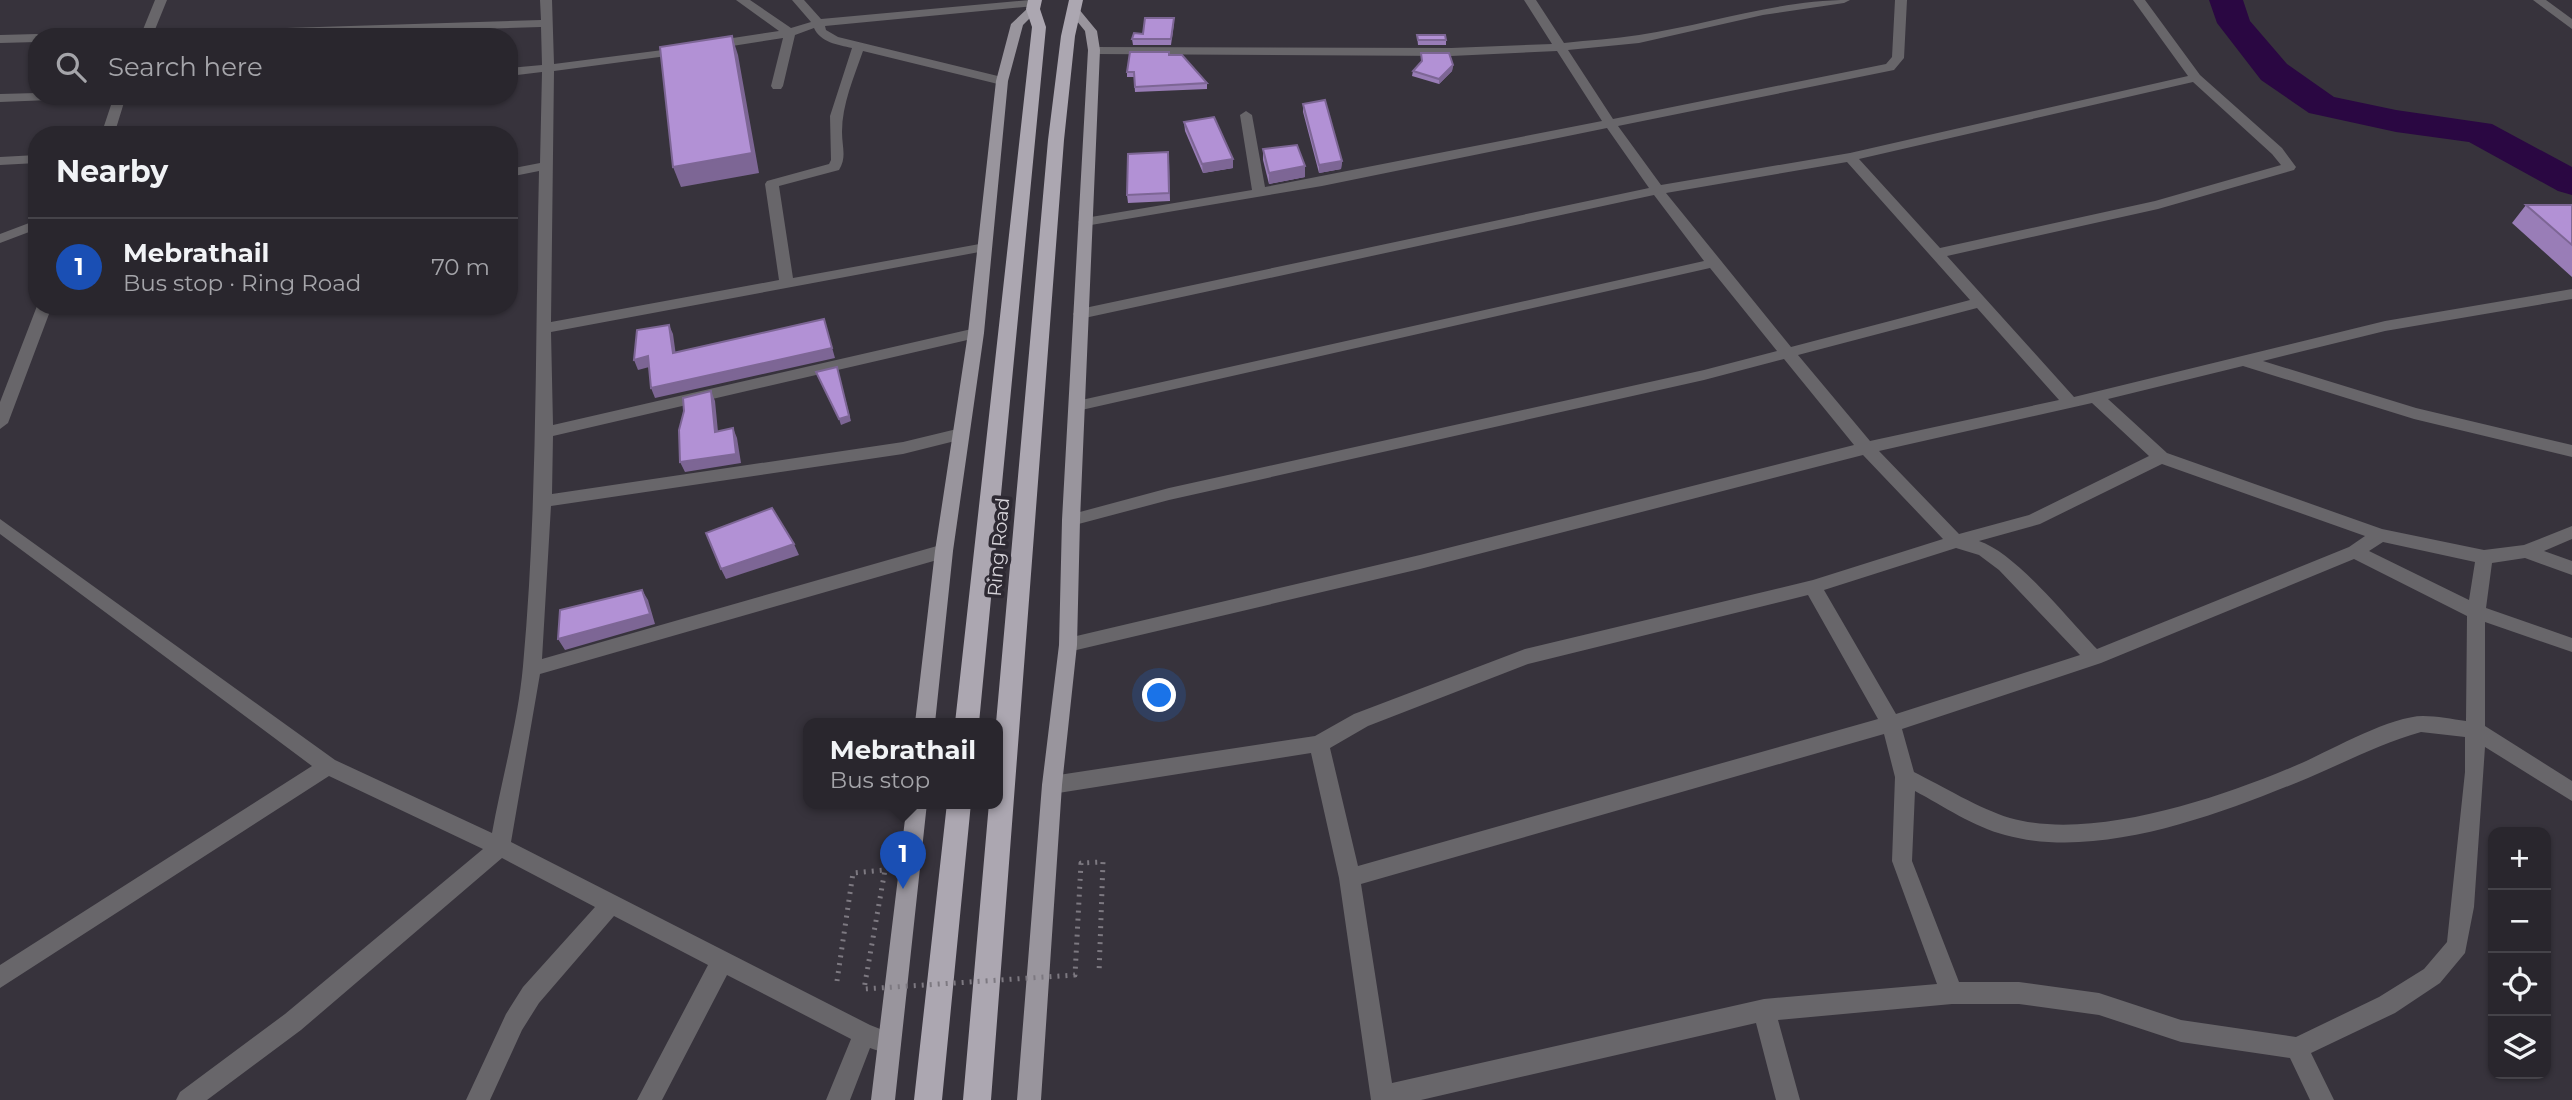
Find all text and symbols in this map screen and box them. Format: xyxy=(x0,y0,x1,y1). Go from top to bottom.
search box xyxy=(28,28,518,105)
icon: search xyxy=(52,48,90,86)
text: Search here xyxy=(108,51,263,83)
text: Nearby xyxy=(56,153,168,190)
text: Mebrathail xyxy=(123,237,269,269)
text: 1 xyxy=(74,253,84,281)
text: 70 m xyxy=(431,253,490,281)
text: Bus stop · Ring Road xyxy=(123,269,361,297)
street label: Ring Road xyxy=(983,497,1014,598)
your location xyxy=(1142,678,1176,712)
popup xyxy=(803,718,1003,809)
text: Mebrathail xyxy=(830,734,976,766)
text: Bus stop xyxy=(830,766,930,794)
map controls xyxy=(2488,827,2551,1079)
button: + xyxy=(2488,827,2551,890)
pin: 1 xyxy=(880,831,926,889)
button: − xyxy=(2488,890,2551,953)
button: locate xyxy=(2488,953,2551,1016)
button: layers xyxy=(2488,1016,2551,1079)

